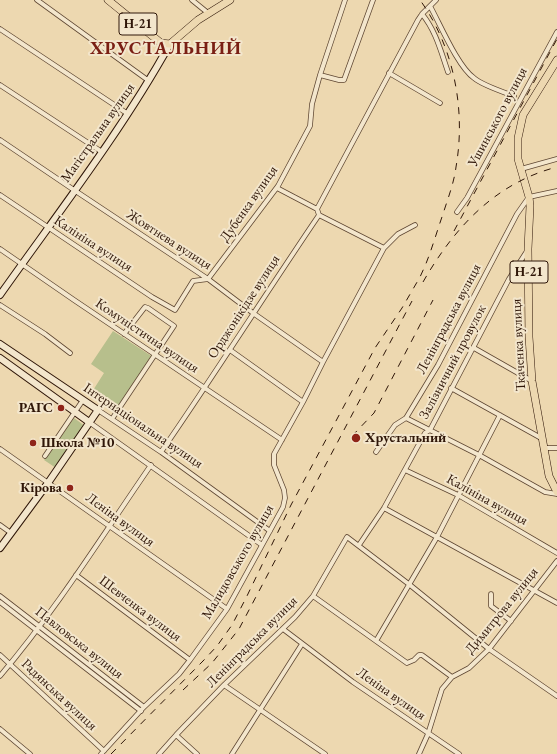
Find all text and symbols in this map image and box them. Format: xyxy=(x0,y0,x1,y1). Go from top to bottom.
road number: Н-21 xyxy=(119,13,157,35)
district label: ХРУСТАЛЬНИЙ xyxy=(90,38,242,60)
street label: Ушинського вулиця xyxy=(465,64,531,170)
street label: Магістральна вулиця xyxy=(57,80,139,186)
street label: Дубенка вулиця xyxy=(216,163,282,245)
street label: Жовтнева вулиця xyxy=(123,206,215,274)
street label: Калініна вулиця xyxy=(50,212,136,276)
street label: Орджонікідзе вулиця xyxy=(204,252,284,362)
street label: Ленінградська вулиця xyxy=(413,261,485,377)
road number: Н-21 xyxy=(510,261,548,283)
street label: Комуністична вулиця xyxy=(92,295,202,377)
street label: Ткаченка вулиця xyxy=(508,298,530,392)
street label: Залізничний провулок xyxy=(416,302,490,422)
street label: Інтернаціональна вулиця xyxy=(80,380,206,472)
place label: РАГС xyxy=(19,400,53,416)
marker: РАГС xyxy=(56,403,66,413)
place label: Хрустальний xyxy=(365,430,446,446)
marker: Хрустальний xyxy=(350,432,362,444)
place label: Школа №10 xyxy=(41,435,114,451)
marker: Школа №10 xyxy=(28,438,38,448)
street label: Калініна вулиця xyxy=(443,471,531,529)
place label: Кірова xyxy=(20,480,62,496)
marker: Кірова xyxy=(65,483,75,493)
street label: Леніна вулиця xyxy=(82,489,158,551)
street label: Малидовського вулиця xyxy=(198,502,278,622)
street label: Димитрова вулиця xyxy=(462,564,542,658)
street label: Шевченка вулиця xyxy=(96,573,184,645)
street label: Ленінградська вулиця xyxy=(203,593,301,691)
street label: Павловська вулиця xyxy=(32,603,126,683)
street label: Радянська вулиця xyxy=(18,656,100,734)
street label: Леніна вулиця xyxy=(353,664,429,724)

